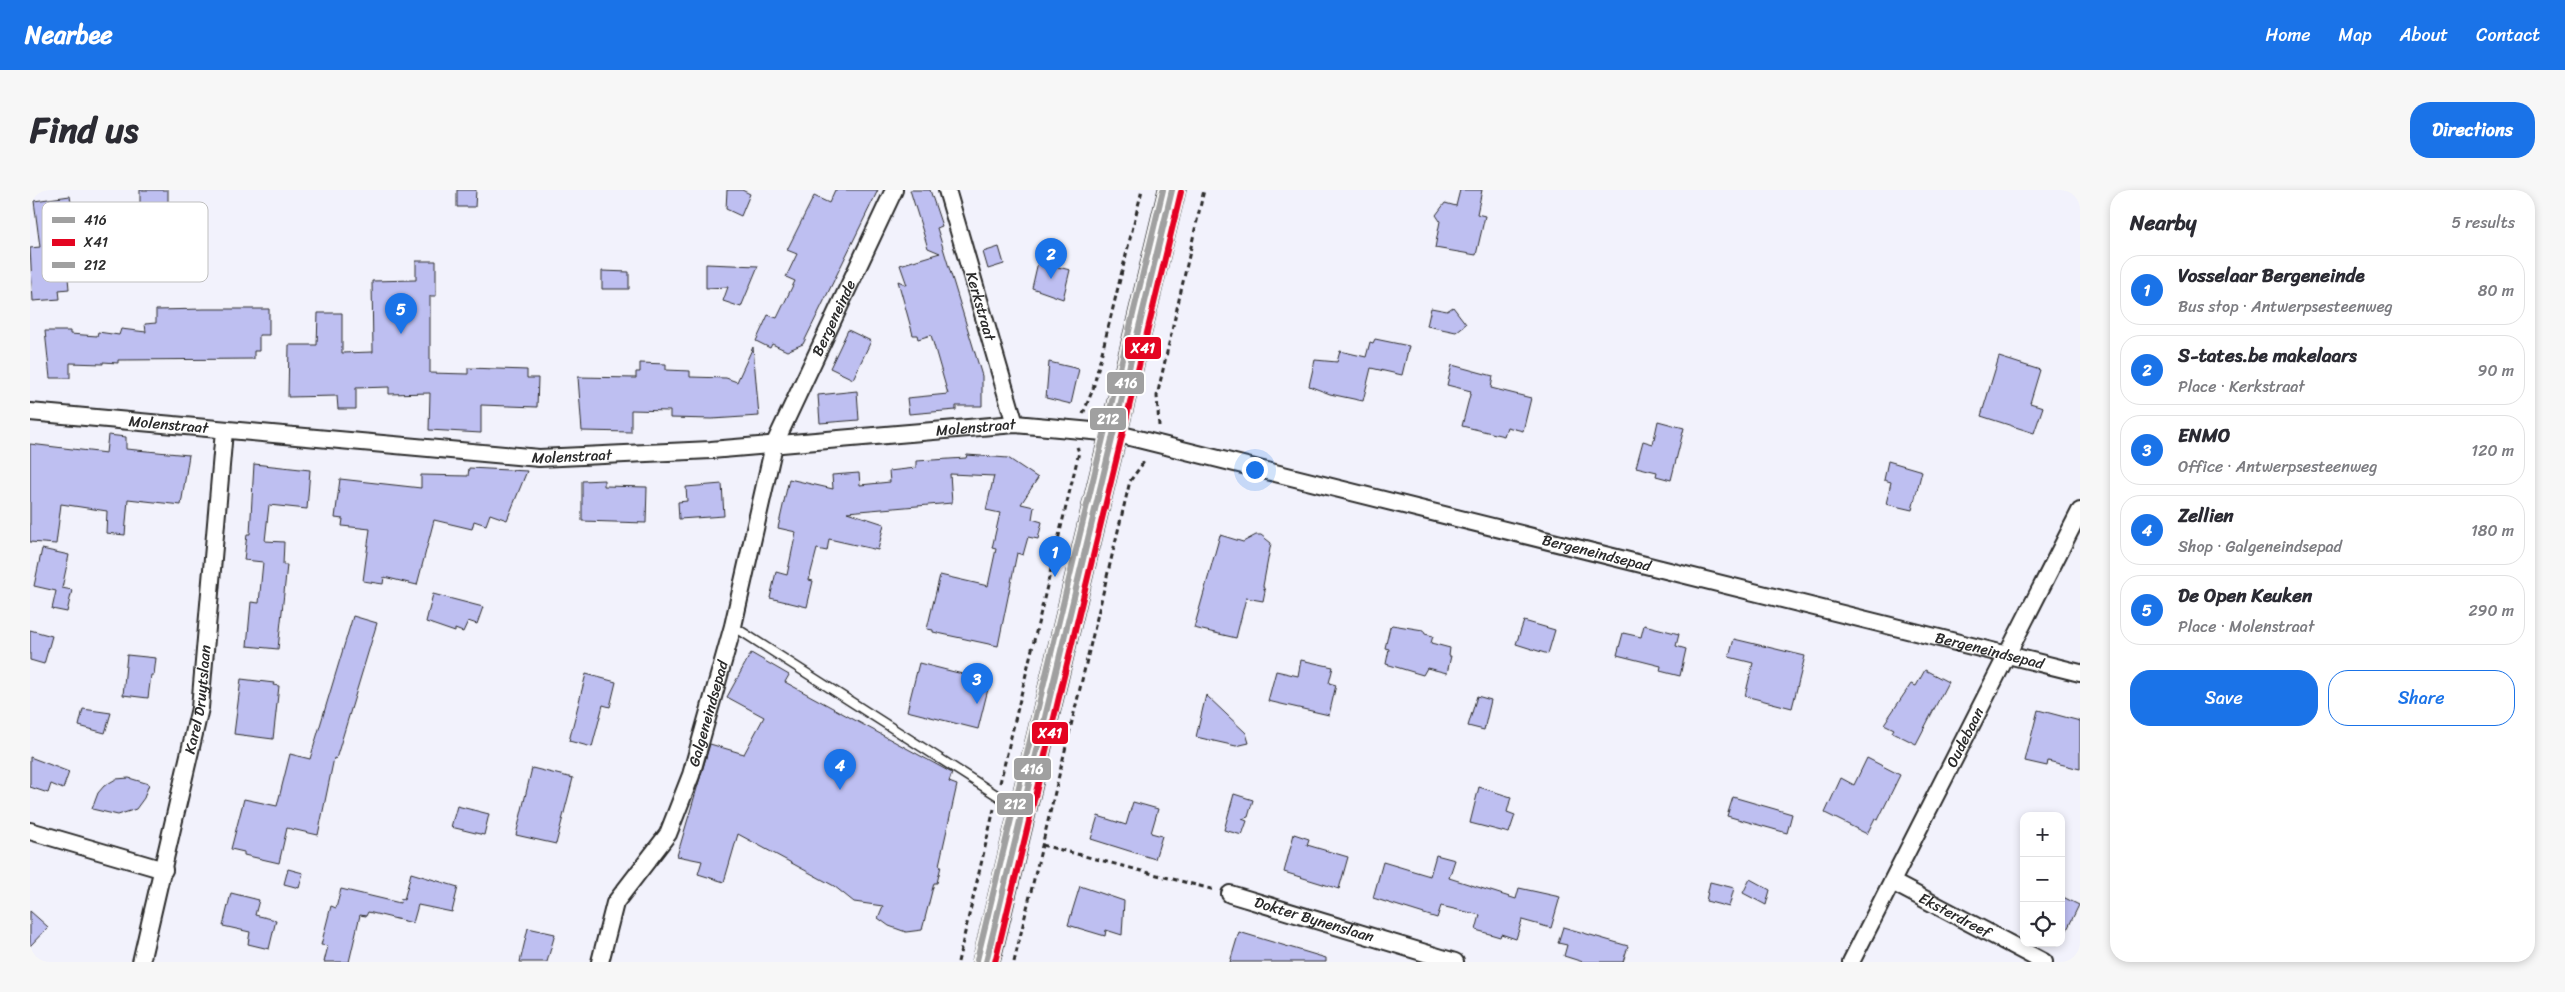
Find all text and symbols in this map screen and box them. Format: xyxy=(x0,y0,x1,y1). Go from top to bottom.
text: Nearbee xyxy=(25,14,113,56)
text: Home xyxy=(2266,19,2311,51)
text: Map xyxy=(2339,19,2372,51)
text: About xyxy=(2400,19,2448,51)
text: Contact xyxy=(2476,19,2540,51)
text: Find us xyxy=(30,99,138,161)
button: Directions xyxy=(2410,102,2535,158)
legend xyxy=(42,202,208,282)
text: Nearby xyxy=(2130,204,2196,242)
text: 416 xyxy=(84,208,107,233)
text: 5 results xyxy=(2451,208,2515,237)
text: X41 xyxy=(83,230,108,255)
pin: 2 xyxy=(1035,238,1067,279)
text: 212 xyxy=(84,253,106,278)
text: Vosselaar Bergeneinde xyxy=(2178,259,2365,292)
street label: Kerkstraat xyxy=(958,268,1003,345)
street label: Bergeneinde xyxy=(805,275,863,361)
text: 1 xyxy=(2144,276,2150,305)
text: 80 m xyxy=(2478,276,2514,305)
text: Bus stop · Antwerpsesteenweg xyxy=(2178,292,2393,321)
pin: 5 xyxy=(385,293,417,334)
line badge: X41 xyxy=(1124,336,1162,360)
text: X41 xyxy=(1130,336,1155,361)
text: S-tates.be makelaars xyxy=(2178,339,2357,372)
text: 2 xyxy=(2142,356,2152,385)
text: 90 m xyxy=(2478,356,2514,385)
line badge: 416 xyxy=(1106,371,1145,395)
text: 416 xyxy=(1114,371,1137,396)
text: Place · Kerkstraat xyxy=(2178,372,2305,401)
line badge: 212 xyxy=(1089,407,1127,431)
text: 212 xyxy=(1096,407,1120,432)
street label: Molenstraat xyxy=(127,408,210,441)
street label: Molenstraat xyxy=(935,411,1018,444)
text: ENMO xyxy=(2178,419,2230,452)
text: 3 xyxy=(2143,436,2151,465)
text: 120 m xyxy=(2471,436,2514,465)
street label: Molenstraat xyxy=(531,442,613,471)
text: Office · Antwerpsesteenweg xyxy=(2178,452,2377,481)
your location xyxy=(1242,457,1268,483)
text: Zellien xyxy=(2178,499,2234,532)
text: 4 xyxy=(2142,516,2152,545)
text: 180 m xyxy=(2471,516,2514,545)
street label: Bergeneindsepad xyxy=(1539,527,1655,579)
text: Shop · Galgeneindsepad xyxy=(2178,532,2342,561)
pin: 1 xyxy=(1039,536,1071,577)
text: De Open Keuken xyxy=(2178,579,2312,612)
text: 5 xyxy=(2142,596,2152,625)
text: 290 m xyxy=(2468,596,2514,625)
text: Place · Molenstraat xyxy=(2178,612,2314,641)
street label: Bergeneindsepad xyxy=(1932,624,2048,677)
street label: Karel Druytslaan xyxy=(177,644,218,756)
street label: Galgeneindsepad xyxy=(681,656,736,770)
pin: 3 xyxy=(961,663,993,704)
button: Save xyxy=(2130,670,2318,726)
button: Share xyxy=(2328,670,2515,726)
street label: Oudebaan xyxy=(1939,703,1991,772)
line badge: X41 xyxy=(1031,721,1069,745)
text: X41 xyxy=(1037,721,1062,746)
pin: 4 xyxy=(824,749,856,790)
line badge: 416 xyxy=(1013,757,1052,781)
text: 416 xyxy=(1020,757,1043,782)
line badge: 212 xyxy=(996,792,1034,816)
text: 212 xyxy=(1003,792,1027,817)
map controls xyxy=(2020,812,2065,947)
button: + xyxy=(2020,812,2065,857)
button: − xyxy=(2020,857,2065,902)
street label: Eksterdreef xyxy=(1914,885,1998,946)
street label: Dokter Bynenslaan xyxy=(1251,889,1377,950)
button: locate xyxy=(2020,902,2065,947)

